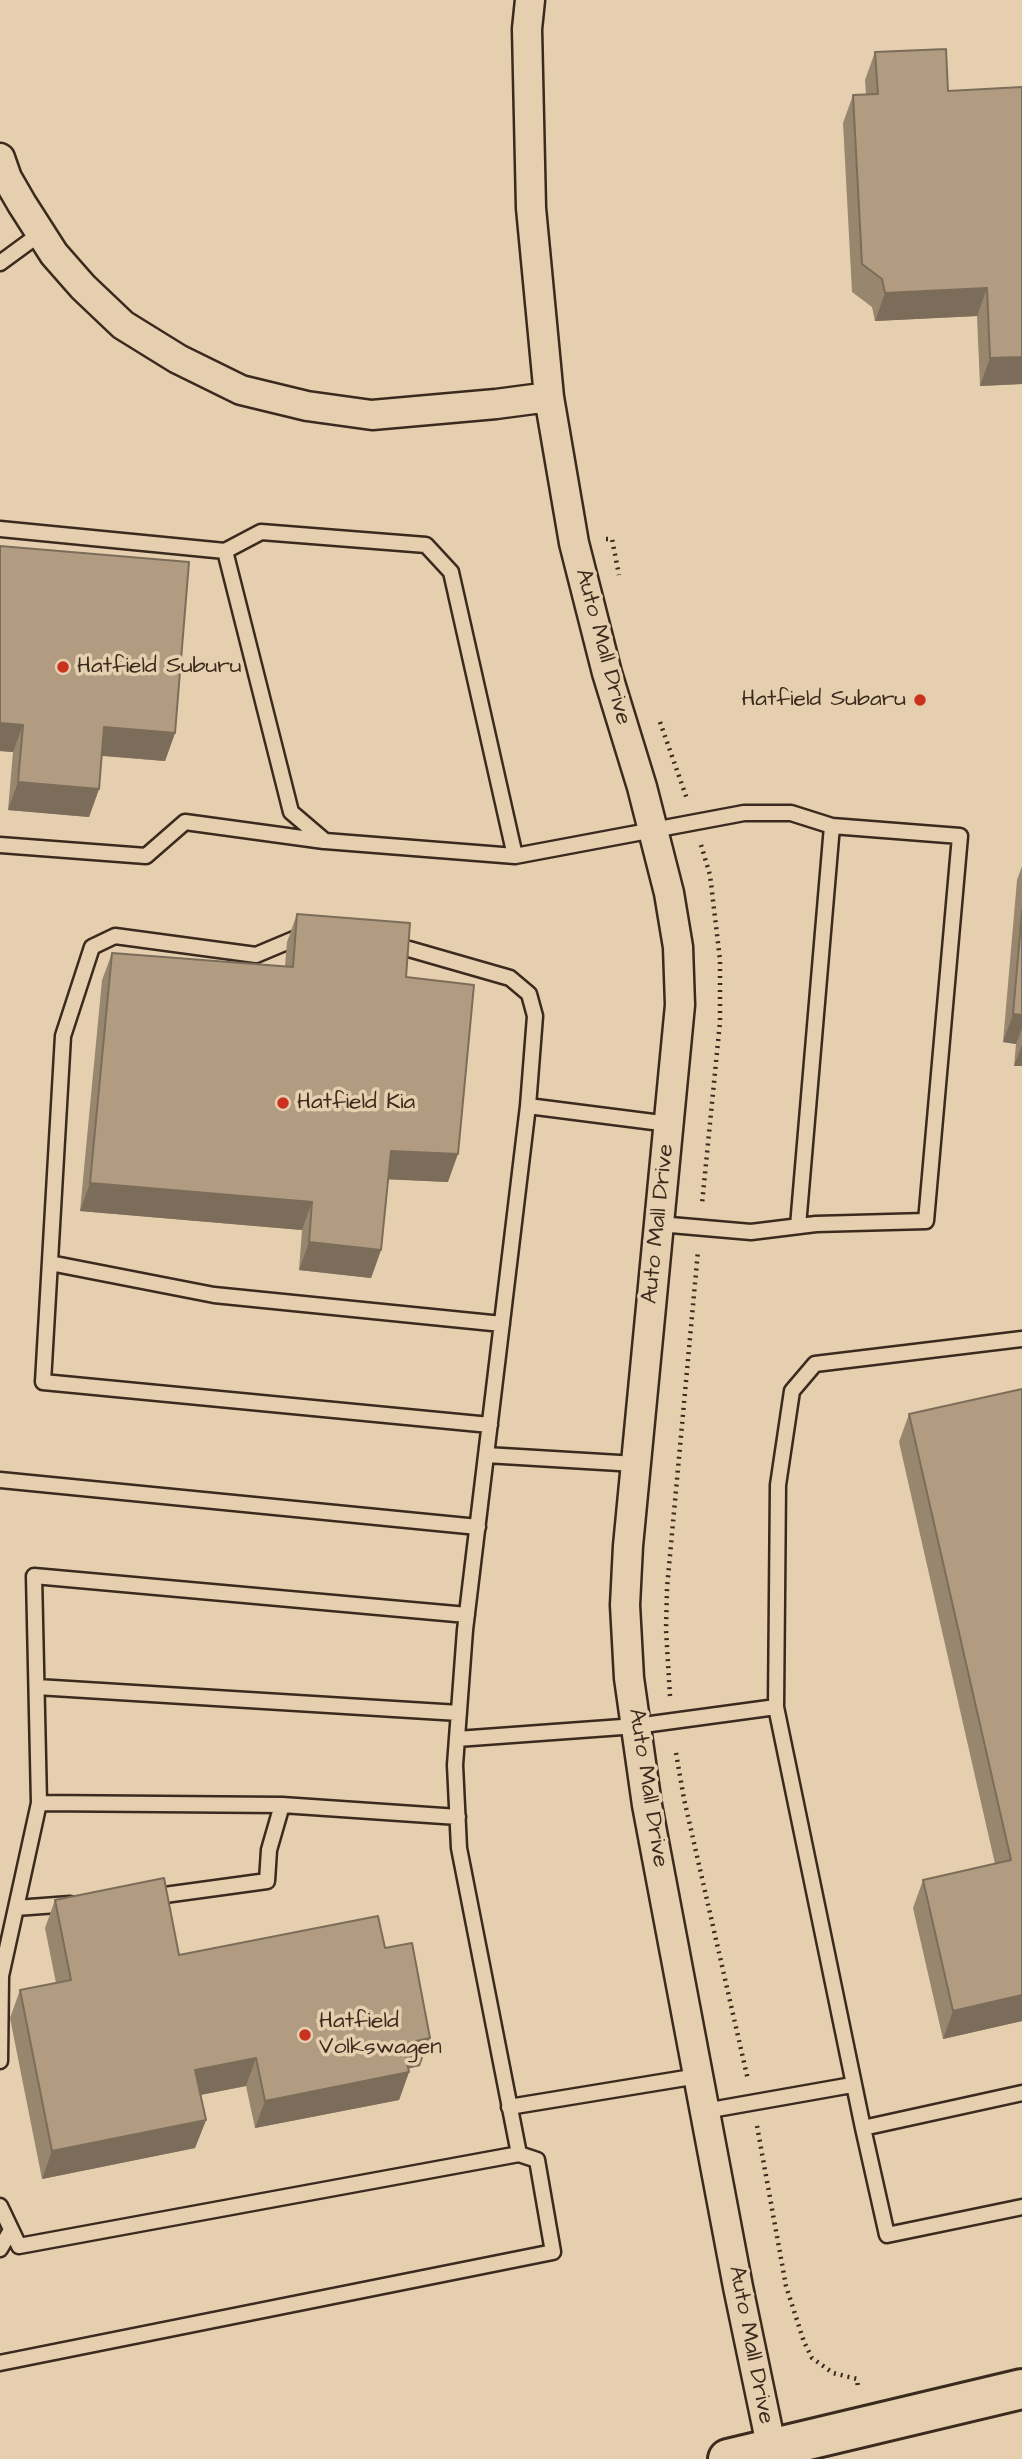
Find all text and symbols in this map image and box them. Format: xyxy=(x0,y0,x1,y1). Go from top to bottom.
street label: Auto Mall Drive xyxy=(568,566,636,728)
place label: Hatfield Suburu xyxy=(77,653,242,681)
marker: Hatfield Suburu xyxy=(55,659,71,675)
place label: Hatfield Subaru xyxy=(741,686,906,714)
marker: Hatfield Subaru xyxy=(912,692,928,708)
place label: Hatfield Kia xyxy=(297,1089,415,1117)
marker: Hatfield Kia xyxy=(275,1095,291,1111)
street label: Auto Mall Drive xyxy=(637,1143,681,1305)
street label: Auto Mall Drive xyxy=(621,1707,673,1869)
place label: Hatfield Volkswagen xyxy=(319,2008,442,2062)
marker: Hatfield Volkswagen xyxy=(297,2027,313,2043)
street label: Auto Mall Drive xyxy=(721,2264,779,2426)

